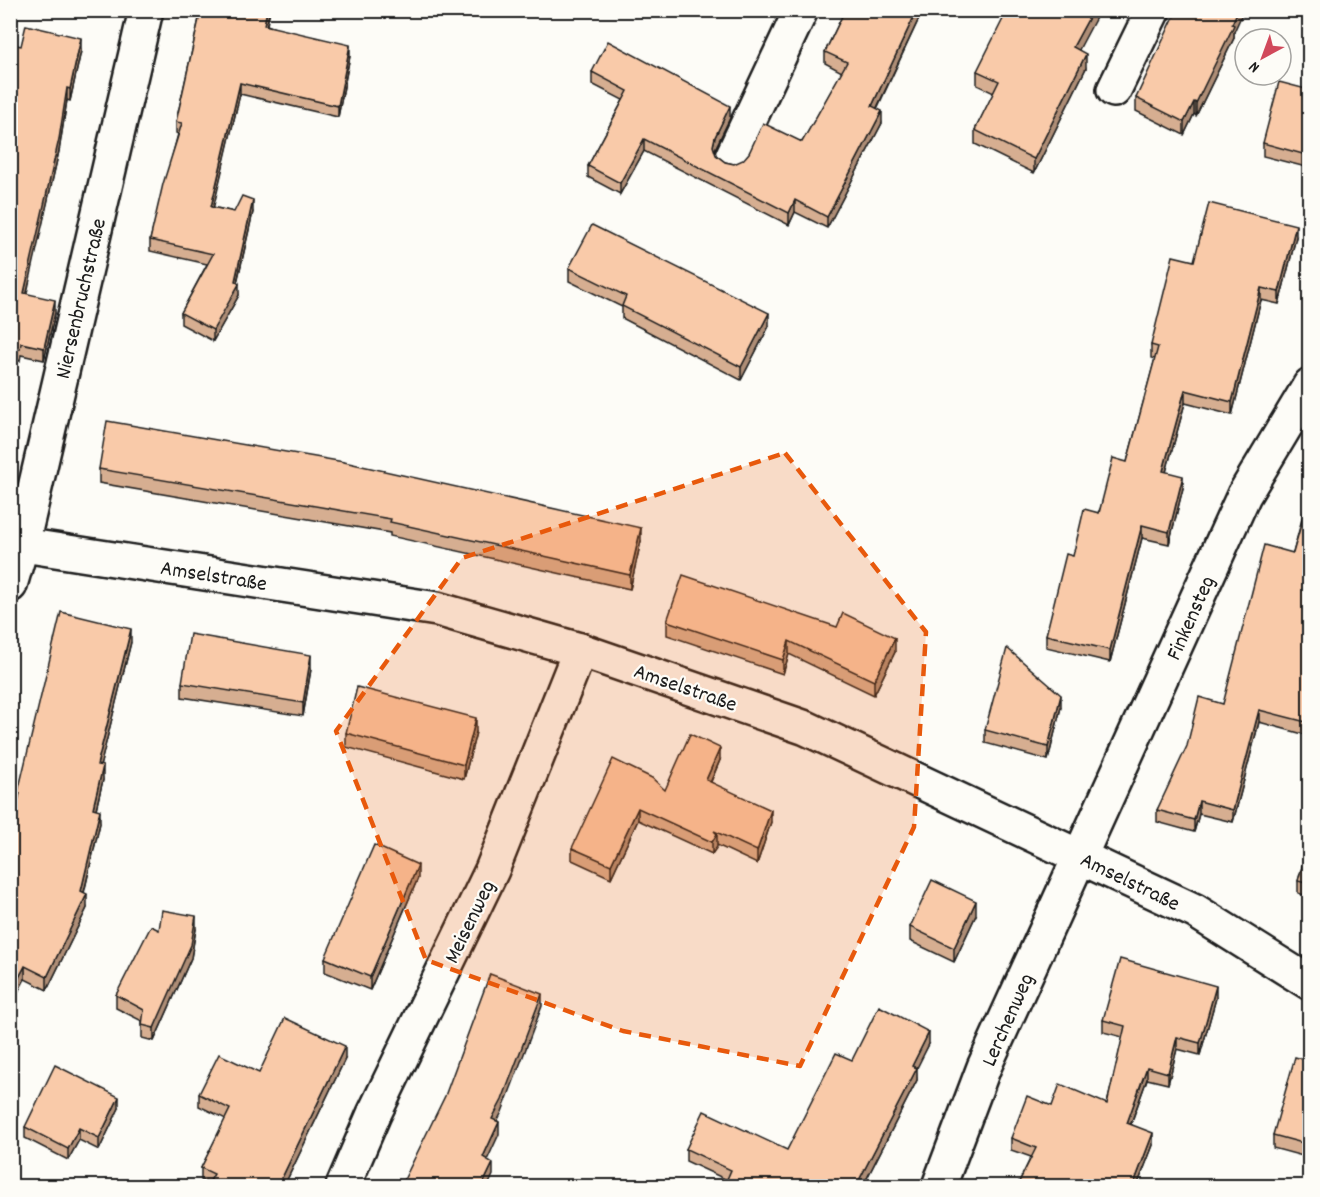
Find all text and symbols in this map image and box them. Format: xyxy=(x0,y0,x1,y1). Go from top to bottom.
north arrow xyxy=(1233,27,1293,87)
text: N xyxy=(1244,55,1265,78)
street label: Niersenbruchstraße xyxy=(49,215,116,382)
street label: Amselstraße xyxy=(158,554,269,601)
street label: Finkensteg xyxy=(1160,571,1225,666)
street label: Amselstraße xyxy=(629,657,741,721)
street label: Amselstraße xyxy=(1074,846,1184,921)
street label: Meisenweg xyxy=(438,876,505,969)
street label: Lerchenweg xyxy=(975,969,1044,1072)

